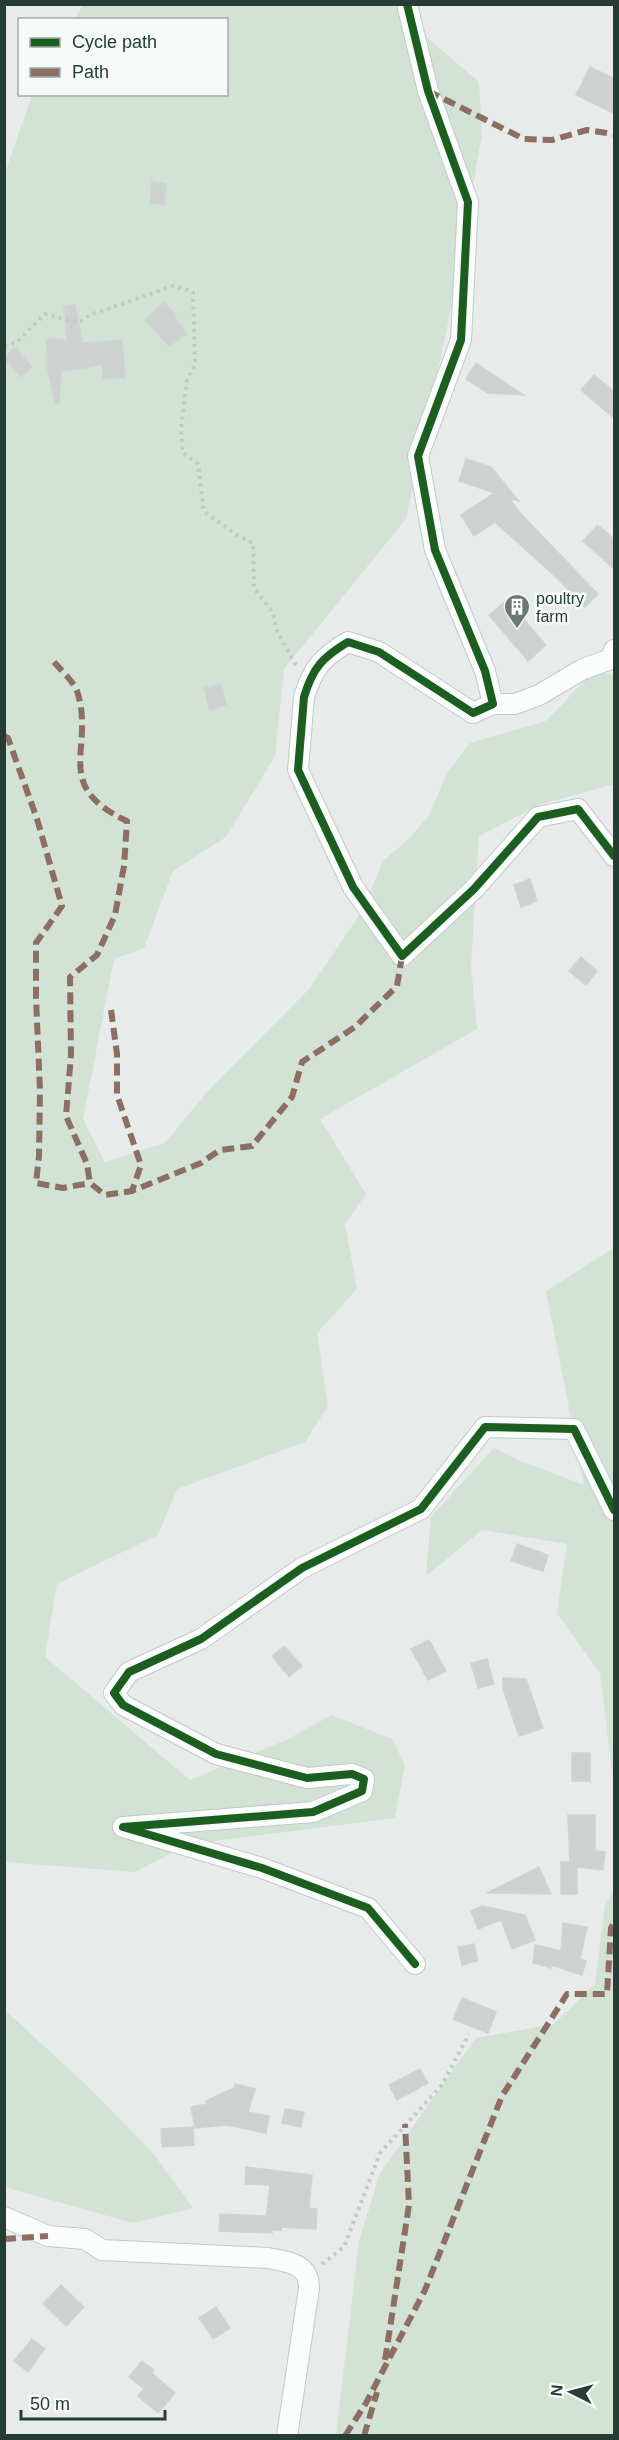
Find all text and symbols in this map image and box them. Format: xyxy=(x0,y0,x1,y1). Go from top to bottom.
legend xyxy=(18,18,228,96)
text: Cycle path xyxy=(72,32,157,52)
text: Path xyxy=(72,62,109,82)
place label: poultry farm xyxy=(536,590,584,625)
building icon: poultry farm xyxy=(502,592,532,630)
north arrow xyxy=(541,2362,601,2422)
scale bar xyxy=(21,2383,165,2421)
text: N xyxy=(548,2384,566,2397)
text: 50 m xyxy=(30,2394,70,2414)

